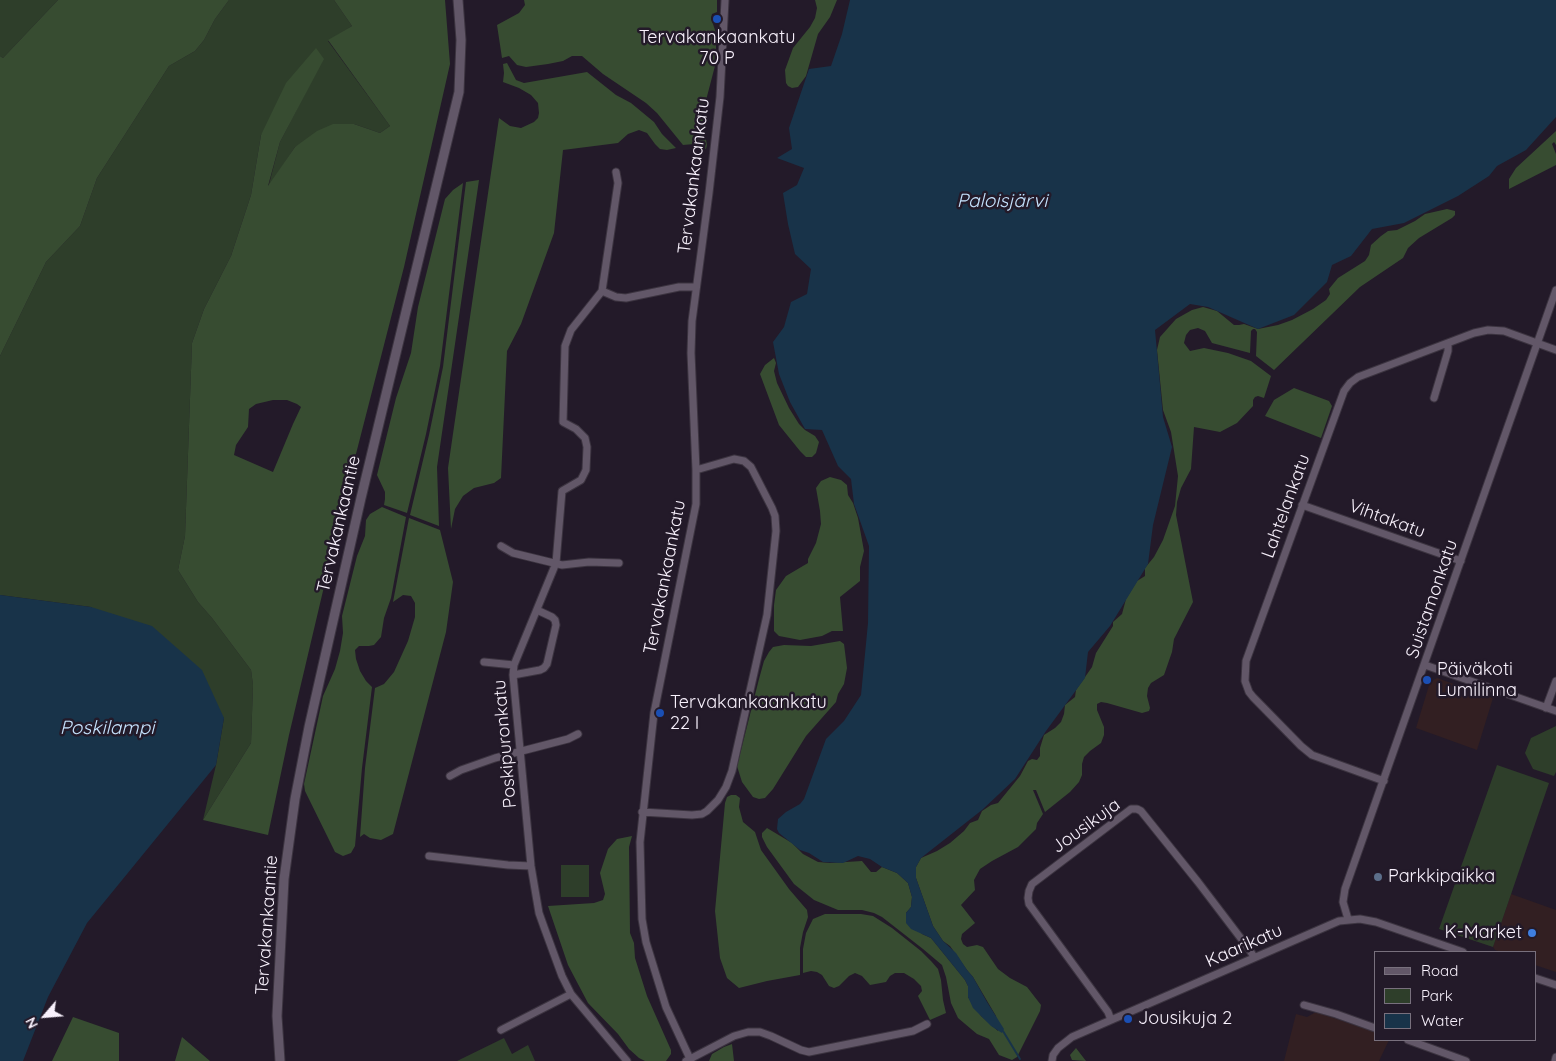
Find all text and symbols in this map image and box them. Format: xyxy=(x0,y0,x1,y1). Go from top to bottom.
marker: Tervakankaankatu 70 P xyxy=(711,13,723,25)
place label: Tervakankaankatu 70 P xyxy=(639,27,795,70)
street label: Tervakankaankatu xyxy=(674,97,714,255)
water label: Paloisjärvi xyxy=(957,190,1047,212)
street label: Lahtelankatu xyxy=(1257,451,1315,561)
street label: Tervakankaantie xyxy=(313,453,365,595)
street label: Vihtakatu xyxy=(1346,495,1428,543)
street label: Tervakankaankatu xyxy=(639,498,691,656)
street label: Suistamonkatu xyxy=(1402,537,1462,661)
place label: Päiväkoti Lumilinna xyxy=(1437,659,1517,702)
marker: Päiväkoti Lumilinna xyxy=(1421,674,1433,686)
street label: Poskipuronkatu xyxy=(489,679,521,809)
place label: Tervakankaankatu 22 I xyxy=(670,692,827,734)
marker: Tervakankaankatu 22 I xyxy=(654,707,666,719)
water label: Poskilampi xyxy=(60,717,154,739)
street label: Jousikuja xyxy=(1048,794,1124,858)
street label: Tervakankaantie xyxy=(251,854,283,996)
place label: Parkkipaikka xyxy=(1388,866,1495,888)
marker: Parkkipaikka xyxy=(1372,871,1384,883)
street label: Kaarikatu xyxy=(1202,920,1286,972)
place label: K-Market xyxy=(1445,922,1522,944)
marker: K-Market xyxy=(1526,927,1538,939)
legend xyxy=(1374,951,1536,1041)
text: Road xyxy=(1421,961,1458,980)
text: Park xyxy=(1421,986,1453,1005)
north arrow xyxy=(20,991,70,1041)
place label: Jousikuja 2 xyxy=(1138,1008,1232,1030)
text: Water xyxy=(1421,1011,1464,1030)
marker: Jousikuja 2 xyxy=(1122,1013,1134,1025)
text: N xyxy=(21,1014,42,1031)

